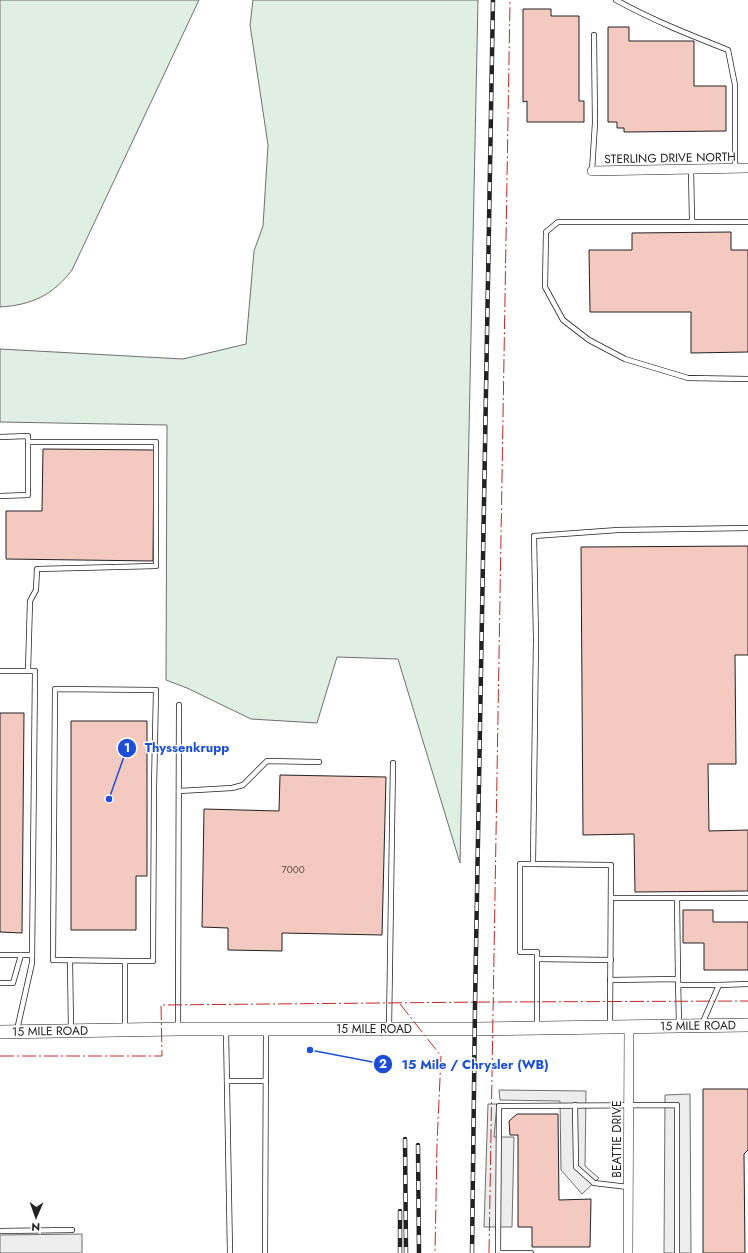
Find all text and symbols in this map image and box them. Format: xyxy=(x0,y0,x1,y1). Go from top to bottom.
street label: STERLING DRIVE NORTH xyxy=(604,148,736,168)
callout: Thyssenkrupp xyxy=(117,735,237,760)
text: Thyssenkrupp xyxy=(145,738,229,757)
text: 1 xyxy=(124,739,130,757)
house number: 7000 xyxy=(281,862,305,877)
street label: 15 MILE ROAD xyxy=(660,1016,736,1035)
street label: 15 MILE ROAD xyxy=(336,1020,412,1038)
street label: 15 MILE ROAD xyxy=(12,1022,88,1041)
callout: 15 Mile / Chrysler (WB) xyxy=(373,1052,556,1077)
text: 2 xyxy=(379,1055,387,1073)
text: 15 Mile / Chrysler (WB) xyxy=(401,1055,549,1074)
street label: BEATTIE DRIVE xyxy=(608,1100,626,1178)
north arrow xyxy=(16,1197,56,1237)
text: N xyxy=(31,1219,40,1235)

